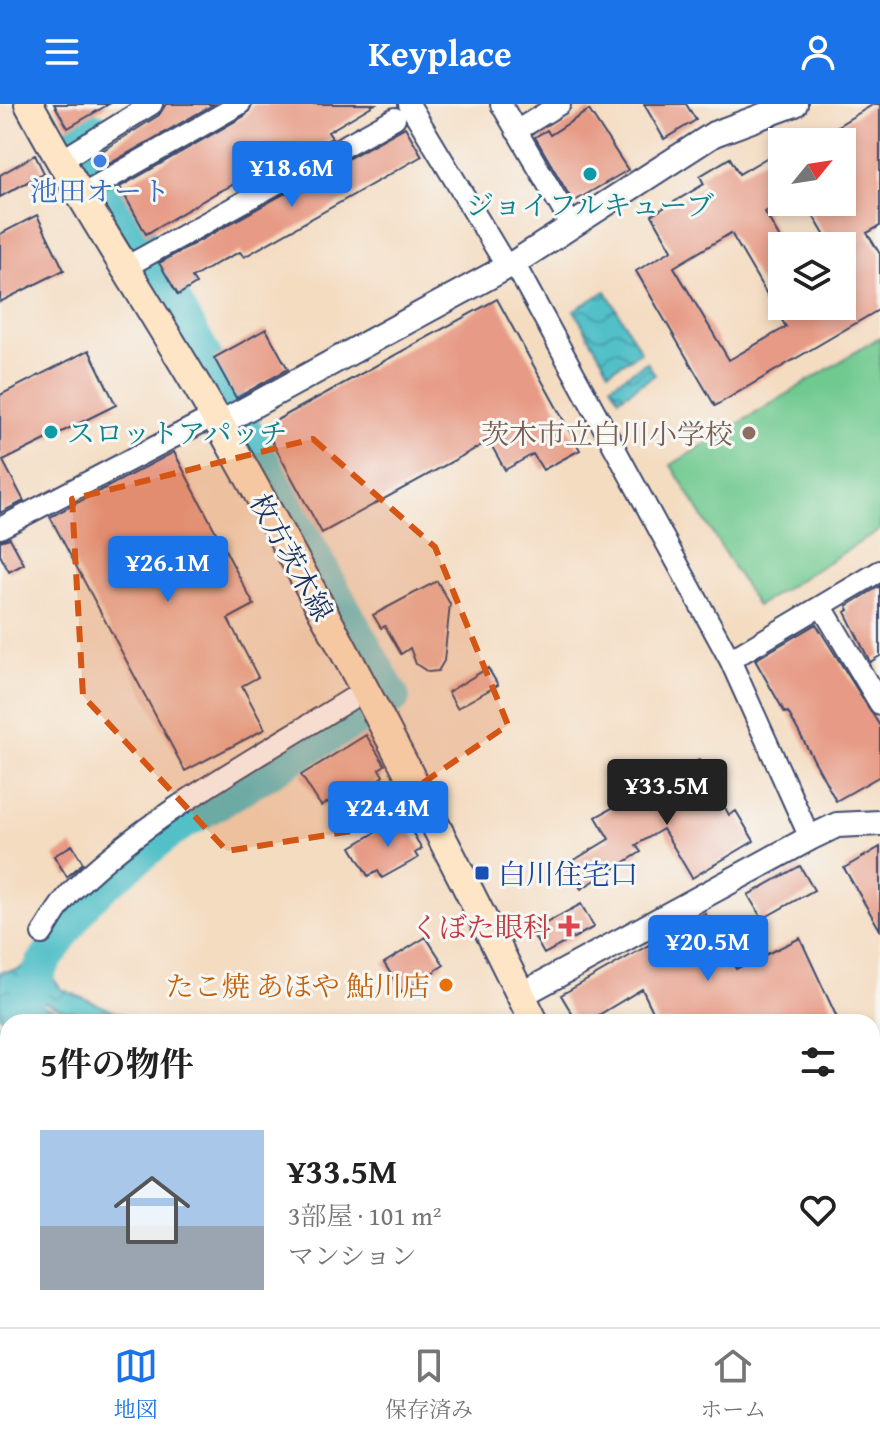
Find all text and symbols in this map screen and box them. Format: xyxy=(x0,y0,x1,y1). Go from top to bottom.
text: Keyplace xyxy=(368,26,512,79)
icon: menu xyxy=(40,30,84,74)
icon: person xyxy=(796,30,840,74)
north arrow xyxy=(768,128,856,216)
map controls xyxy=(768,128,856,320)
pin: ¥18.6M xyxy=(227,141,357,209)
text: ¥18.6M xyxy=(250,147,334,186)
marker: 池田オート xyxy=(91,152,109,170)
marker: ジョイフルキューブ xyxy=(581,165,599,183)
place label: 池田オート xyxy=(30,170,170,211)
place label: ジョイフルキューブ xyxy=(466,184,714,225)
button: layers xyxy=(768,232,856,320)
place label: スロットアパッチ xyxy=(67,412,287,453)
place label: 茨木市立白川小学校 xyxy=(481,413,733,454)
marker: スロットアパッチ xyxy=(42,423,60,441)
marker: 茨木市立白川小学校 xyxy=(740,424,758,442)
street label: 枚方茨木線 xyxy=(240,486,344,628)
pin: ¥26.1M xyxy=(103,536,233,604)
text: ¥26.1M xyxy=(126,542,210,581)
pin: ¥33.5M xyxy=(602,759,732,827)
text: ¥33.5M xyxy=(625,765,709,804)
pin: ¥24.4M xyxy=(323,781,453,849)
text: ¥24.4M xyxy=(346,787,430,826)
place label: 白川住宅口 xyxy=(498,853,638,894)
marker: 白川住宅口 xyxy=(473,864,491,882)
place label: くぼた眼科 xyxy=(411,906,551,947)
marker: くぼた眼科 xyxy=(558,915,580,937)
pin: ¥20.5M xyxy=(643,915,773,983)
text: ¥20.5M xyxy=(666,921,750,960)
place label: たこ焼 あほや 鮎川店 xyxy=(166,965,430,1006)
marker: たこ焼 あほや 鮎川店 xyxy=(437,976,455,994)
text: 5件の物件 xyxy=(40,1039,194,1088)
icon: filters xyxy=(796,1040,840,1084)
text: ¥33.5M xyxy=(288,1146,397,1195)
icon: home xyxy=(104,1162,200,1258)
icon: heart xyxy=(796,1188,840,1232)
text: 3部屋 · 101 m² xyxy=(288,1196,442,1235)
text: マンション xyxy=(288,1236,417,1275)
tab: 地図 xyxy=(114,1344,158,1425)
tab: 保存済み xyxy=(385,1344,473,1425)
tab: ホーム xyxy=(700,1344,766,1425)

